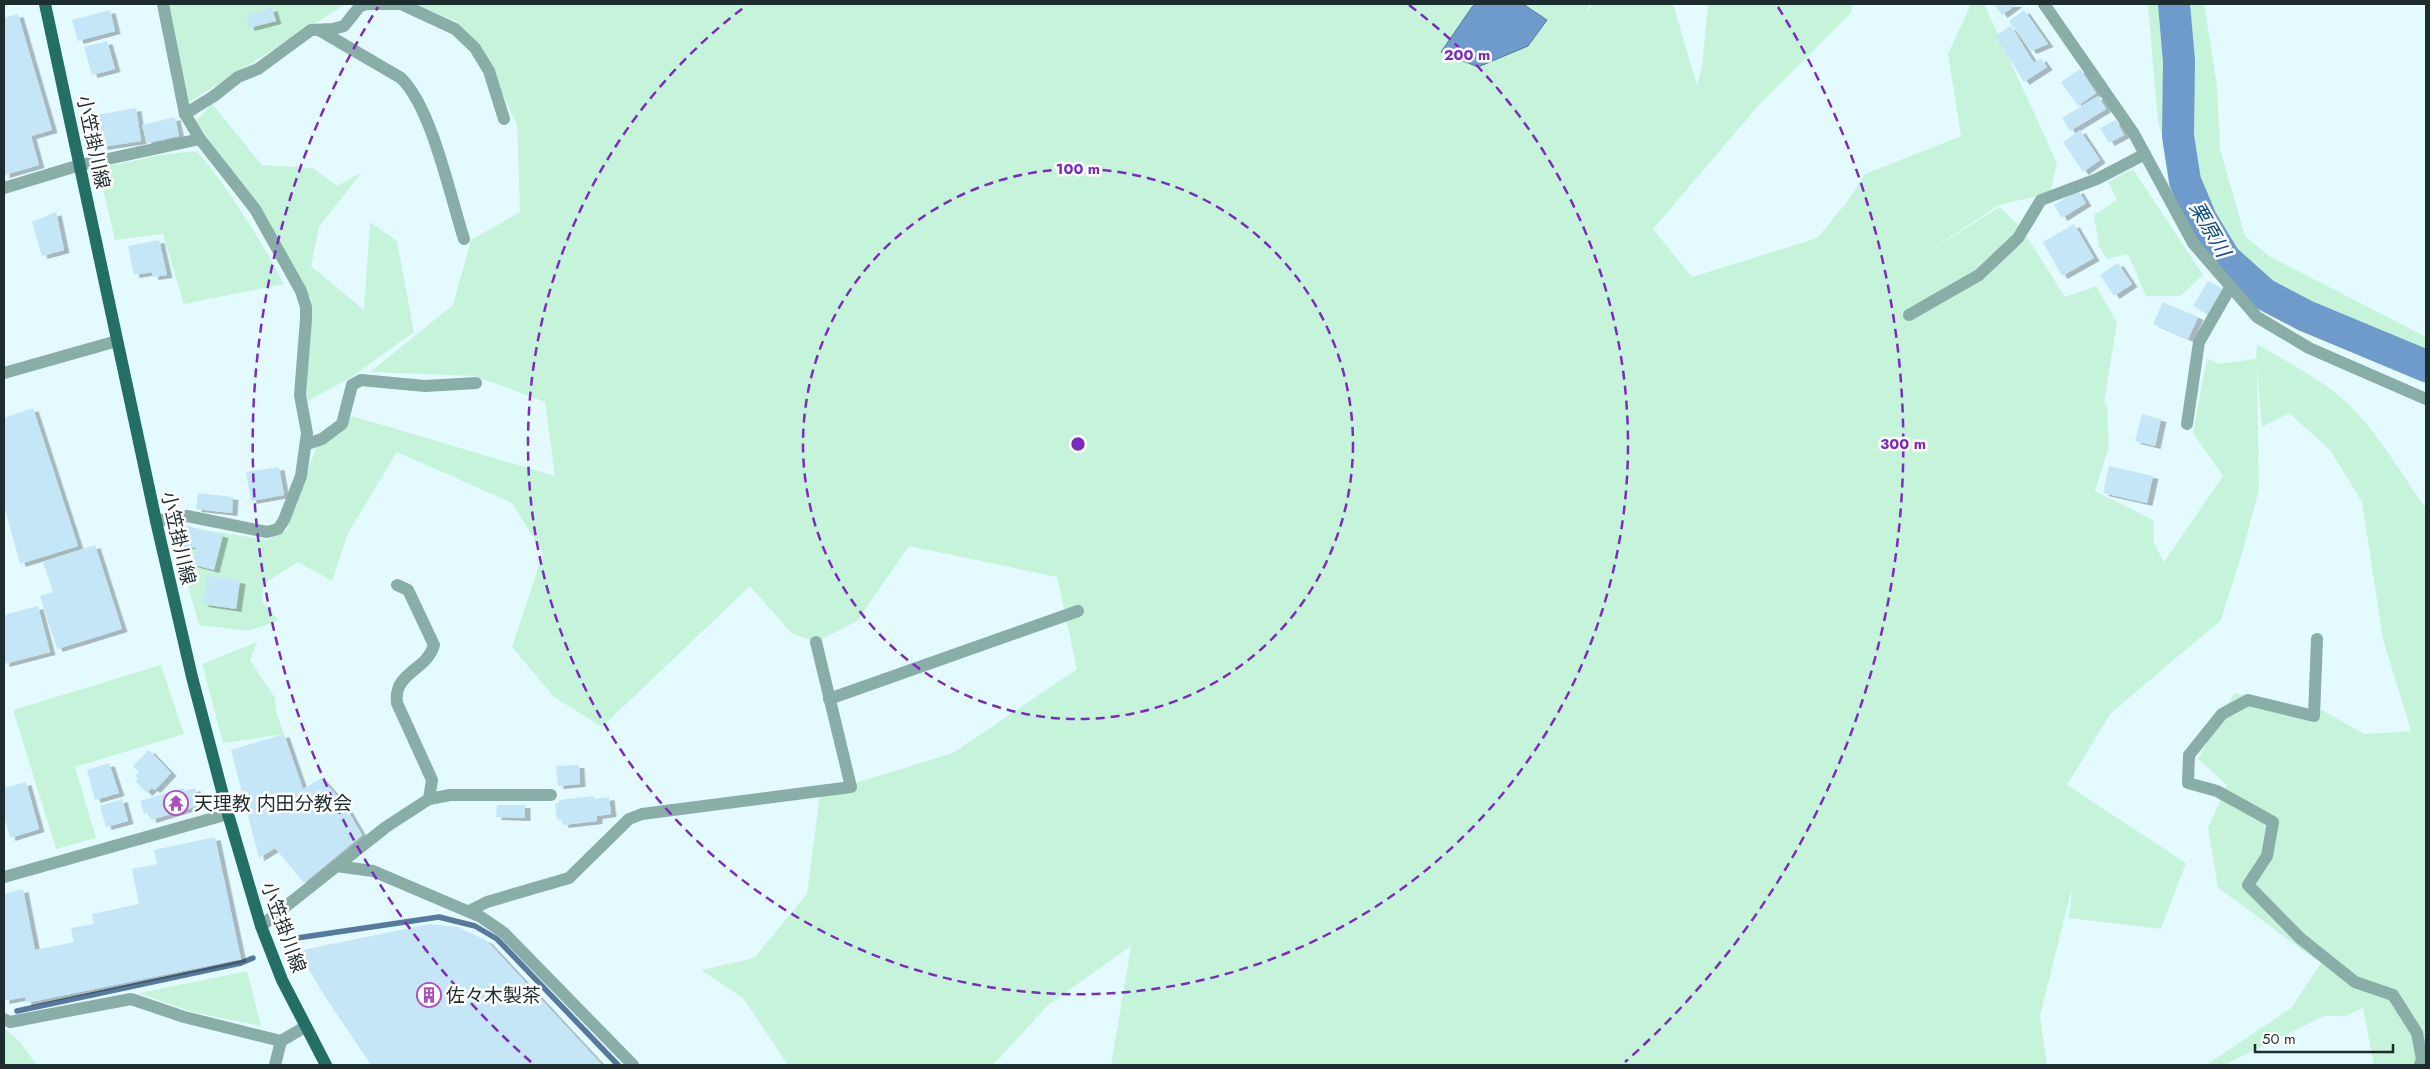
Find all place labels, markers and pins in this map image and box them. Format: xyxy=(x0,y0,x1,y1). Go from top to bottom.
centre of rings xyxy=(1069,435,1087,453)
temple icon: 天理教 内田分教会 xyxy=(163,790,189,816)
place label: 天理教 内田分教会 xyxy=(194,790,352,817)
building icon: 佐々木製茶 xyxy=(416,982,442,1008)
place label: 佐々木製茶 xyxy=(446,982,541,1009)

